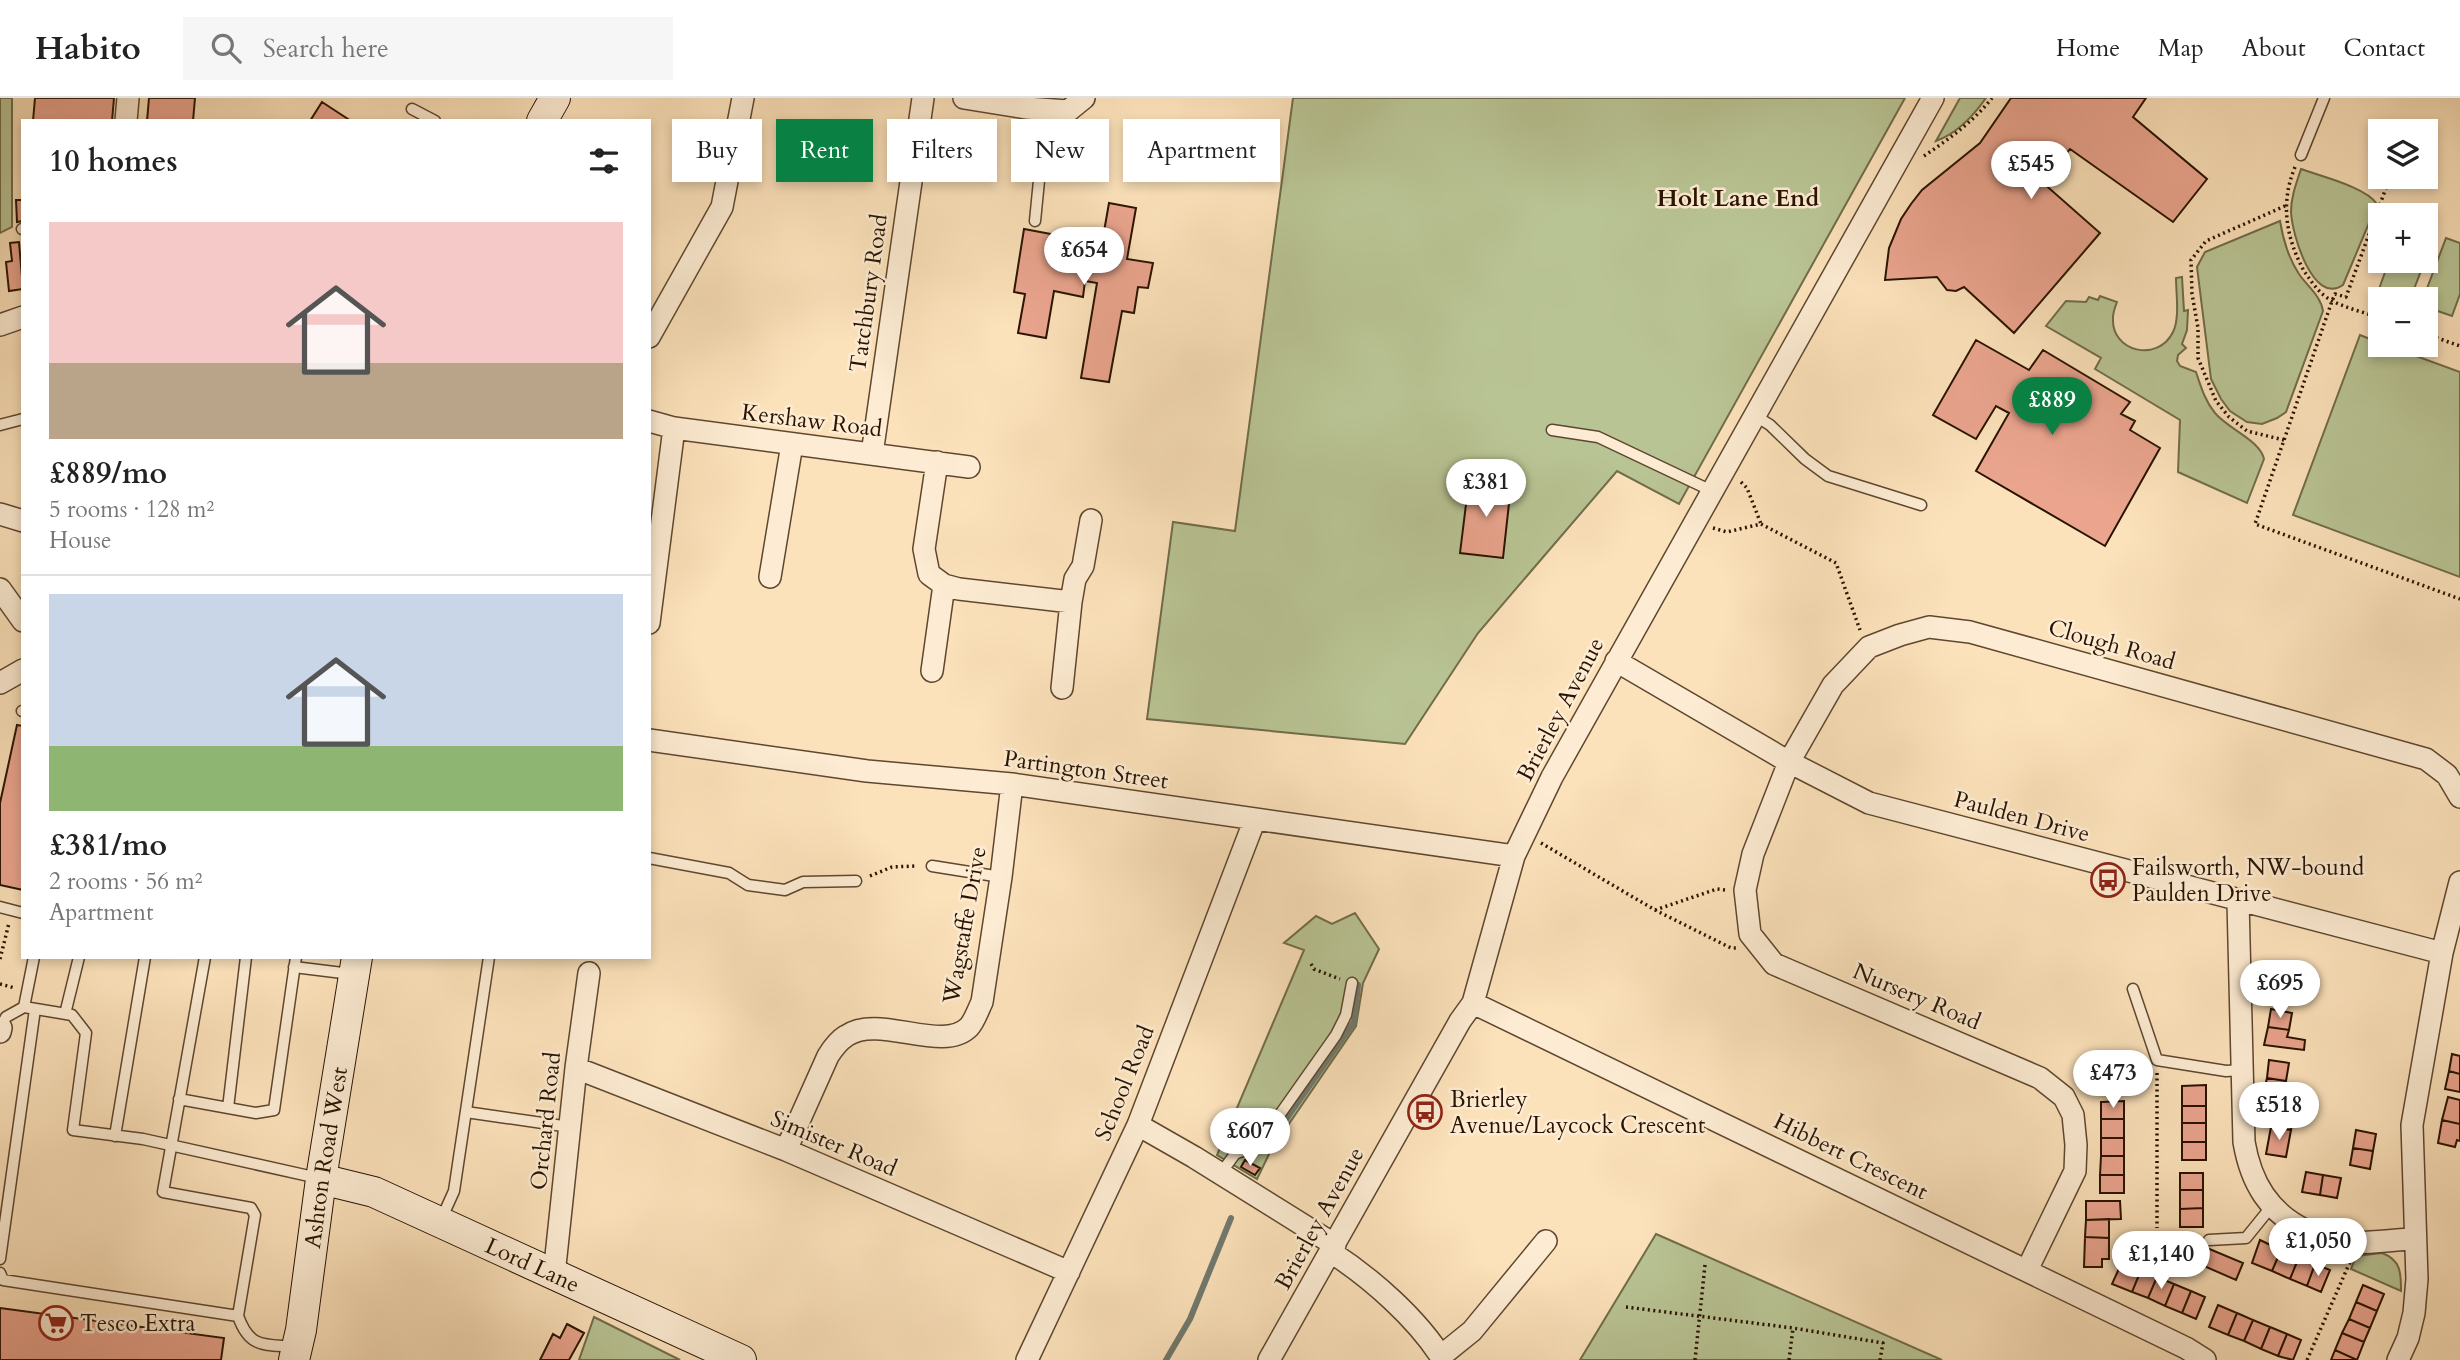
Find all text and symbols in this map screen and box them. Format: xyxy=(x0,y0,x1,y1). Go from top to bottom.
search box xyxy=(183,17,673,80)
text: Habito xyxy=(35,26,141,71)
icon: search xyxy=(207,29,245,67)
text: Search here xyxy=(263,31,389,66)
text: Home xyxy=(2056,32,2120,65)
text: Map xyxy=(2158,32,2204,65)
text: About xyxy=(2242,32,2306,65)
text: Contact xyxy=(2344,32,2425,65)
chip: Buy xyxy=(672,119,762,182)
chip: Rent xyxy=(776,119,873,182)
chip: Filters xyxy=(887,119,997,182)
chip: New xyxy=(1011,119,1109,182)
chip: Apartment xyxy=(1123,119,1280,182)
map controls xyxy=(2368,119,2438,357)
button: layers xyxy=(2368,119,2438,189)
text: 10 homes xyxy=(49,141,178,182)
pin: £545 xyxy=(1990,141,2072,201)
icon: filters xyxy=(585,142,623,180)
text: £545 xyxy=(2007,148,2055,179)
district label: Holt Lane End xyxy=(1657,182,1820,215)
button: + xyxy=(2368,203,2438,273)
street label: Tatchbury Road xyxy=(842,211,895,374)
pin: £654 xyxy=(1043,228,1125,287)
text: £654 xyxy=(1060,234,1108,265)
icon: home xyxy=(273,267,399,393)
button: − xyxy=(2368,287,2438,357)
pin: £889 xyxy=(2011,378,2093,437)
text: £889 xyxy=(2028,384,2076,415)
street label: Kershaw Road xyxy=(740,396,885,445)
text: £889/mo xyxy=(49,453,167,494)
pin: £381 xyxy=(1445,460,1527,519)
text: £381 xyxy=(1462,466,1510,497)
text: 5 rooms · 128 m² xyxy=(49,494,214,525)
text: House xyxy=(49,525,111,556)
street label: Clough Road xyxy=(2045,612,2180,678)
street label: Brierley Avenue xyxy=(1510,632,1611,786)
icon: home xyxy=(273,639,399,765)
street label: Partington Street xyxy=(1002,743,1170,796)
street label: Paulden Drive xyxy=(1950,783,2093,850)
text: £381/mo xyxy=(49,825,167,866)
street label: Wagstaffe Drive xyxy=(935,844,994,1007)
place label: Failsworth, NW-bound Paulden Drive xyxy=(2132,852,2365,909)
bus stop icon: Failsworth, NW-bound Paulden Drive xyxy=(2089,861,2127,899)
text: 2 rooms · 56 m² xyxy=(49,866,202,897)
text: Apartment xyxy=(49,897,153,928)
street label: Nursery Road xyxy=(1848,956,1986,1038)
pin: £695 xyxy=(2239,960,2321,1020)
text: £695 xyxy=(2256,967,2304,998)
street label: School Road xyxy=(1087,1020,1162,1146)
street label: Orchard Road xyxy=(523,1050,568,1192)
pin: £473 xyxy=(2072,1051,2154,1110)
text: £473 xyxy=(2089,1057,2137,1088)
street label: Ashton Road West xyxy=(297,1065,355,1250)
pin: £518 xyxy=(2238,1082,2320,1142)
place label: Brierley Avenue/Laycock Crescent xyxy=(1450,1084,1705,1141)
text: £518 xyxy=(2255,1089,2303,1120)
bus stop icon: Brierley Avenue/Laycock Crescent xyxy=(1406,1093,1444,1131)
street label: Simister Road xyxy=(766,1103,902,1184)
street label: Hibbert Crescent xyxy=(1768,1106,1933,1207)
pin: £607 xyxy=(1209,1108,1291,1168)
text: £607 xyxy=(1226,1115,1274,1146)
street label: Brierley Avenue xyxy=(1267,1141,1371,1295)
pin: £1,050 xyxy=(2261,1218,2375,1278)
text: £1,050 xyxy=(2285,1225,2351,1256)
street label: Lord Lane xyxy=(480,1230,585,1300)
pin: £1,140 xyxy=(2104,1232,2218,1291)
text: £1,140 xyxy=(2128,1238,2194,1269)
supermarket icon: Tesco Extra xyxy=(37,1304,75,1342)
place label: Tesco Extra xyxy=(80,1308,195,1339)

